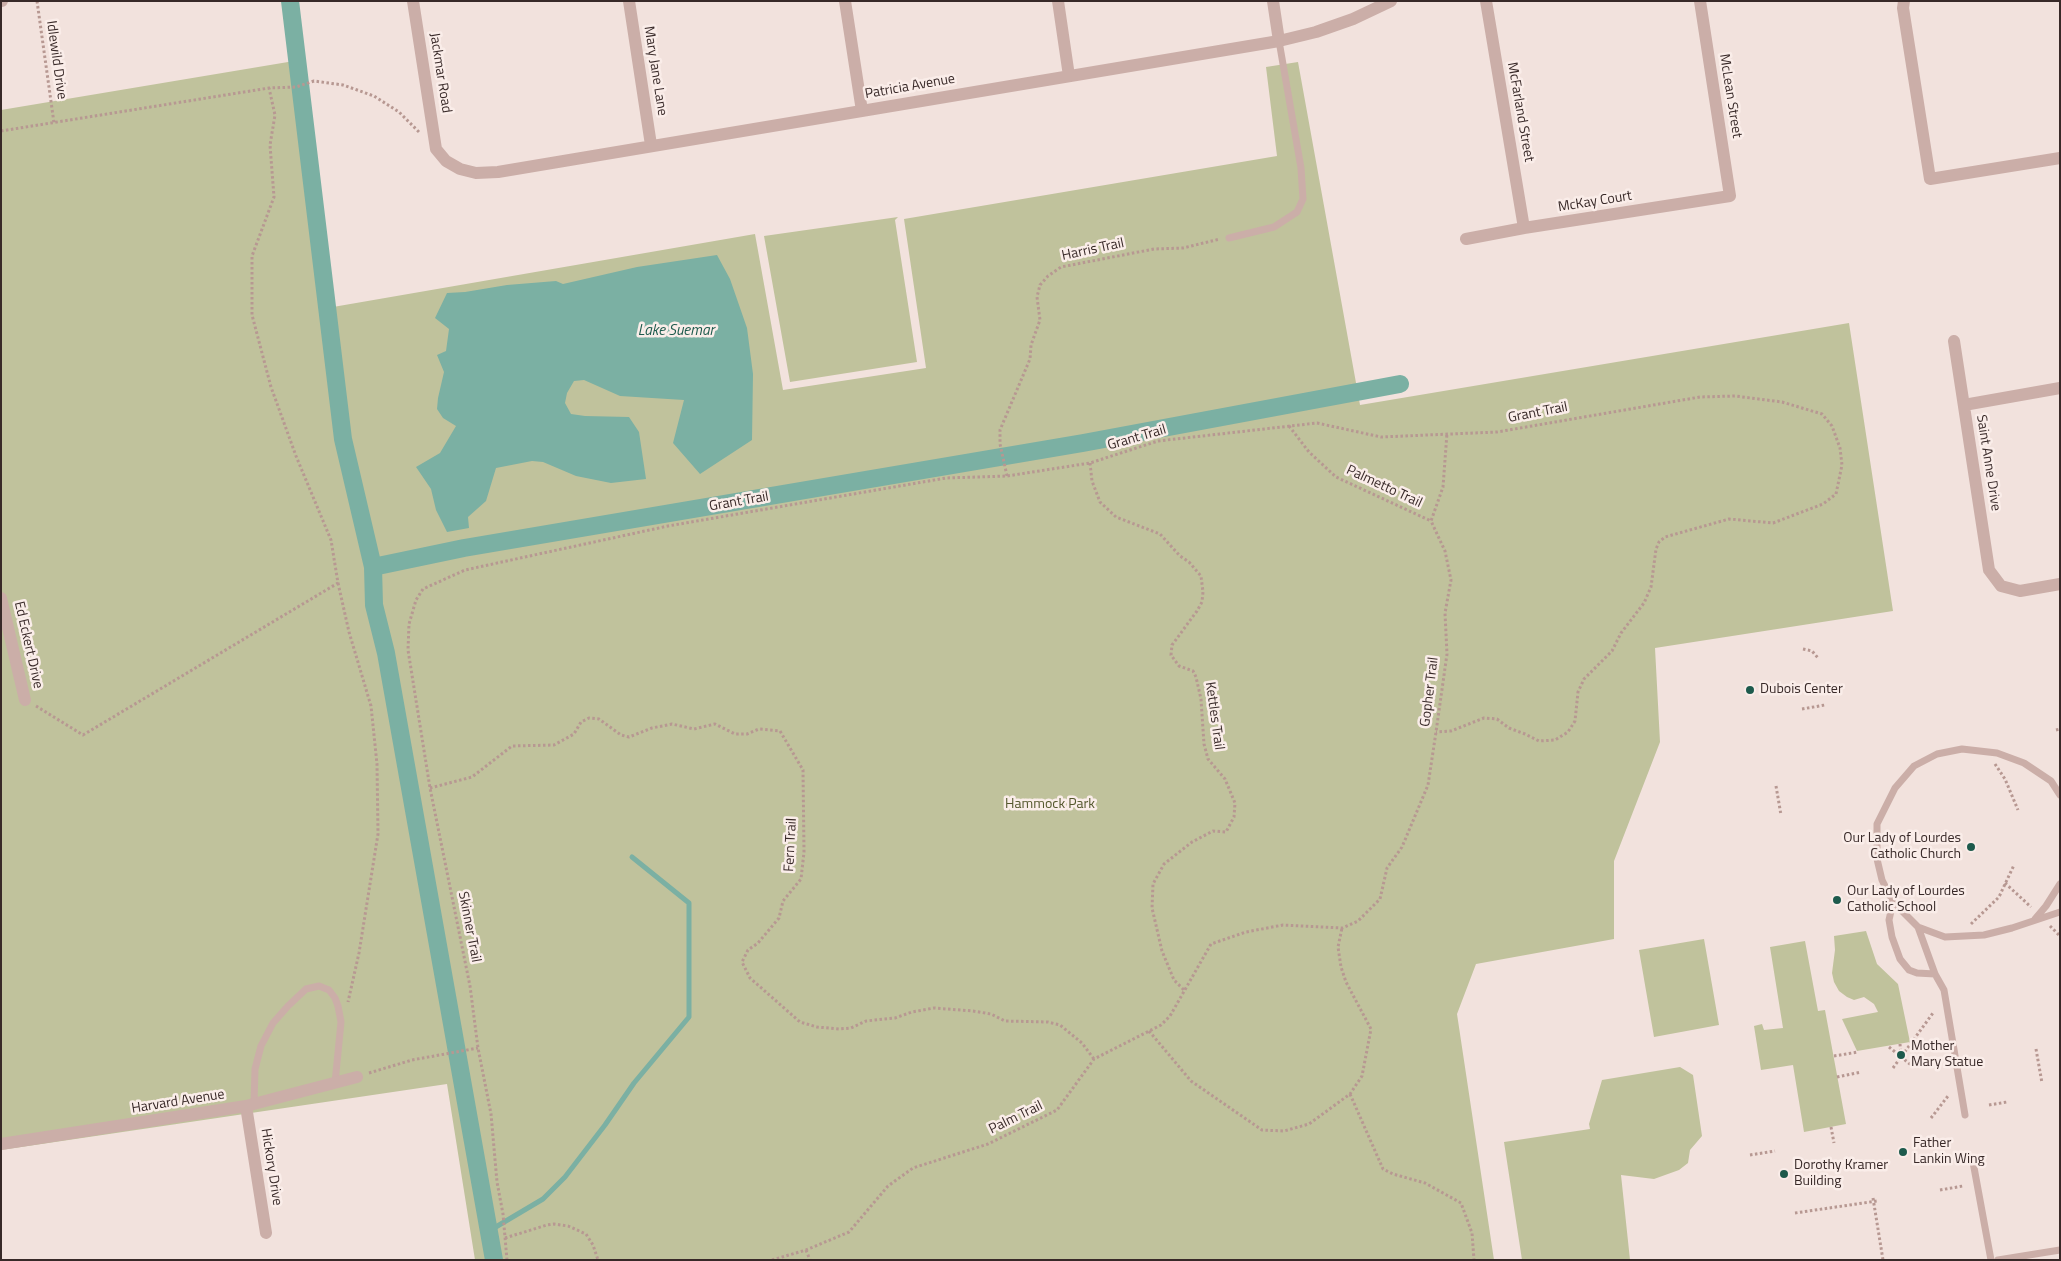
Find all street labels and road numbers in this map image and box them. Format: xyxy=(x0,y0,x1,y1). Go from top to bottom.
street label: Idlewild Drive xyxy=(42,20,70,100)
street label: Mary Jane Lane xyxy=(640,25,670,117)
street label: Jackmar Road xyxy=(425,32,455,114)
street label: McLean Street xyxy=(1715,53,1745,139)
street label: McFarland Street xyxy=(1503,61,1537,163)
street label: Patricia Avenue xyxy=(864,71,956,103)
street label: McKay Court xyxy=(1557,188,1633,216)
street label: Harris Trail xyxy=(1060,235,1126,265)
street label: Grant Trail xyxy=(1507,399,1569,427)
street label: Saint Anne Drive xyxy=(1972,414,2004,512)
street label: Grant Trail xyxy=(1106,422,1168,454)
street label: Palmetto Trail xyxy=(1343,462,1425,512)
street label: Grant Trail xyxy=(708,488,770,516)
street label: Ed Eckert Drive xyxy=(10,600,46,690)
street label: Gopher Trail xyxy=(1417,656,1443,728)
street label: Kettles Trail xyxy=(1201,681,1227,751)
street label: Fern Trail xyxy=(781,818,801,872)
street label: Skinner Trail xyxy=(454,890,484,964)
street label: Harvard Avenue xyxy=(130,1086,226,1118)
street label: Palm Trail xyxy=(986,1098,1046,1138)
street label: Hickory Drive xyxy=(257,1127,285,1207)

